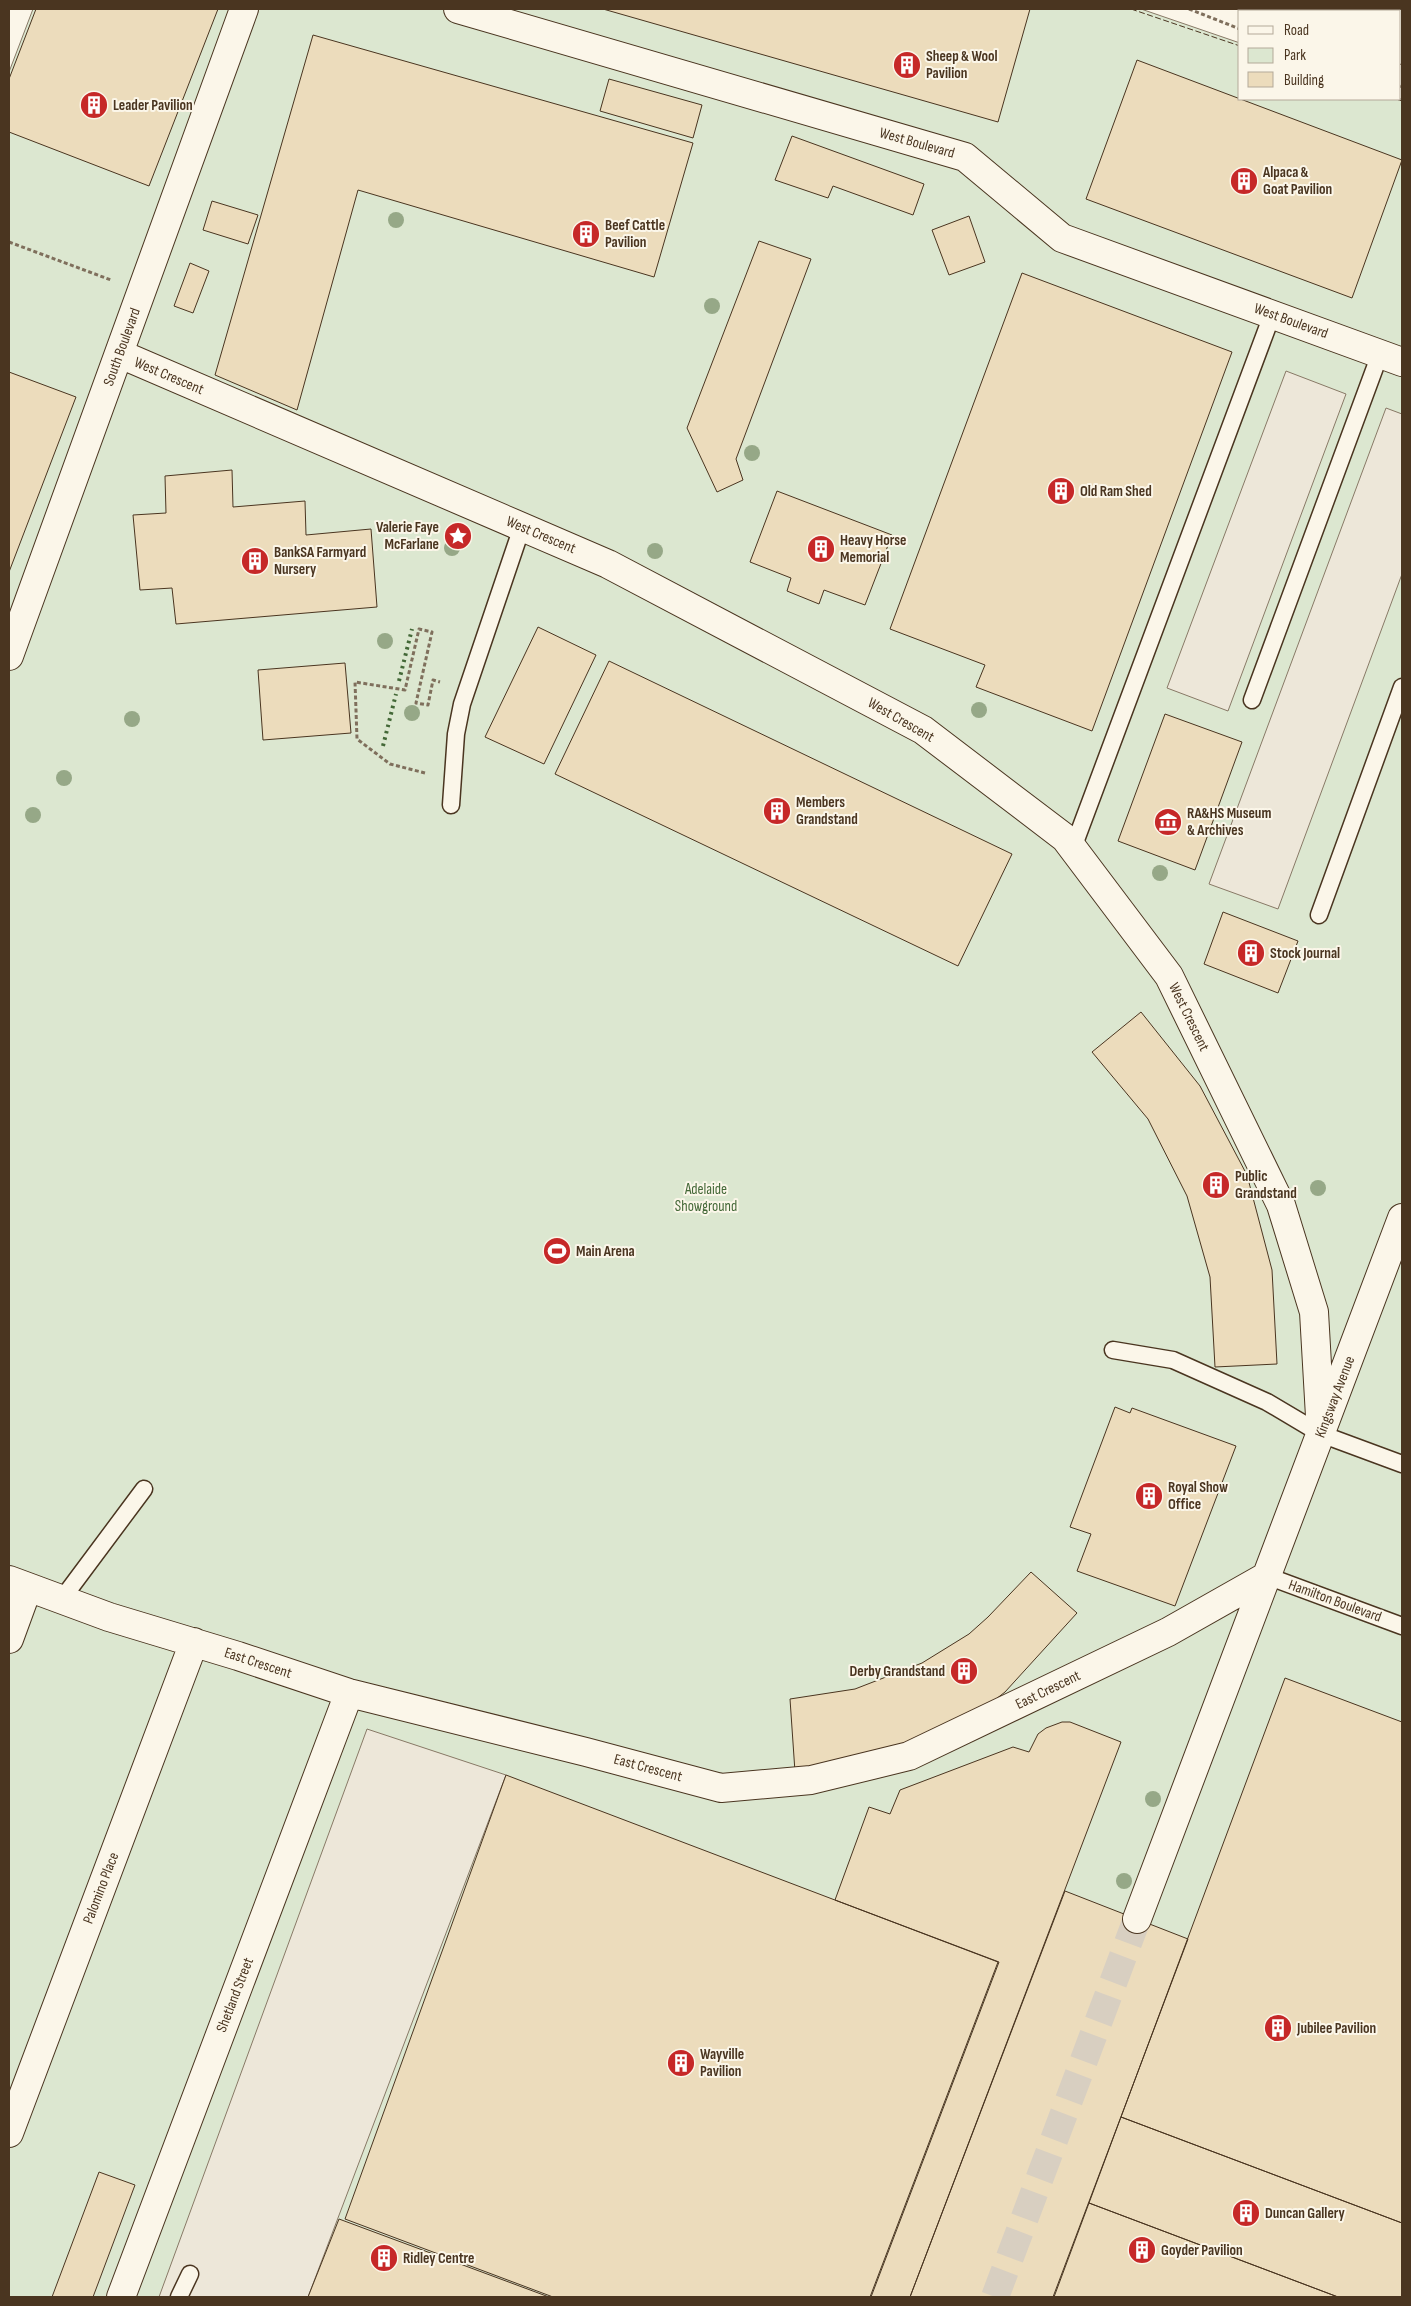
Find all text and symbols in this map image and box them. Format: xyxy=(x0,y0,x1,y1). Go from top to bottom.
legend xyxy=(1238,10,1401,100)
text: Road xyxy=(1284,21,1309,40)
text: Park xyxy=(1284,46,1306,65)
place label: Sheep & Wool Pavilion xyxy=(926,47,998,83)
building icon: Sheep & Wool Pavilion xyxy=(892,50,922,80)
text: Building xyxy=(1284,71,1324,90)
building icon: Leader Pavilion xyxy=(79,90,109,120)
place label: Leader Pavilion xyxy=(113,96,193,115)
street label: West Boulevard xyxy=(877,123,957,163)
place label: Alpaca & Goat Pavilion xyxy=(1262,163,1332,199)
building icon: Alpaca & Goat Pavilion xyxy=(1229,166,1259,196)
place label: Beef Cattle Pavilion xyxy=(605,216,665,252)
building icon: Beef Cattle Pavilion xyxy=(571,219,601,249)
street label: West Boulevard xyxy=(1251,299,1331,343)
street label: South Boulevard xyxy=(99,305,145,389)
street label: West Crescent xyxy=(131,353,207,399)
building icon: Old Ram Shed xyxy=(1046,476,1076,506)
place label: Old Ram Shed xyxy=(1080,482,1152,501)
street label: West Crescent xyxy=(503,512,579,558)
place label: Valerie Faye McFarlane xyxy=(376,518,439,554)
place icon: Valerie Faye McFarlane xyxy=(443,521,473,551)
place label: Heavy Horse Memorial xyxy=(840,531,907,567)
building icon: Heavy Horse Memorial xyxy=(806,534,836,564)
place label: BankSA Farmyard Nursery xyxy=(274,543,366,579)
building icon: BankSA Farmyard Nursery xyxy=(240,546,270,576)
street label: West Crescent xyxy=(864,693,938,747)
place label: Members Grandstand xyxy=(796,793,858,829)
building icon: Members Grandstand xyxy=(762,796,792,826)
place label: RA&HS Museum & Archives xyxy=(1187,804,1271,840)
museum icon: RA&HS Museum & Archives xyxy=(1153,807,1183,837)
building icon: Stock Journal xyxy=(1236,938,1266,968)
place label: Stock Journal xyxy=(1270,944,1340,963)
street label: West Crescent xyxy=(1164,980,1214,1055)
place label: Public Grandstand xyxy=(1235,1167,1297,1203)
building icon: Public Grandstand xyxy=(1201,1170,1231,1200)
park label: Adelaide Showground xyxy=(675,1180,737,1216)
sports icon: Main Arena xyxy=(542,1236,572,1266)
place label: Main Arena xyxy=(576,1242,635,1261)
street label: Kingsway Avenue xyxy=(1311,1353,1359,1441)
place label: Royal Show Office xyxy=(1168,1478,1228,1514)
building icon: Royal Show Office xyxy=(1134,1481,1164,1511)
street label: Hamilton Boulevard xyxy=(1286,1575,1384,1627)
street label: East Crescent xyxy=(222,1643,295,1683)
building icon: Derby Grandstand xyxy=(949,1656,979,1686)
place label: Derby Grandstand xyxy=(850,1662,945,1681)
street label: East Crescent xyxy=(1012,1666,1084,1714)
street label: East Crescent xyxy=(612,1750,685,1786)
street label: Palomino Place xyxy=(79,1849,123,1927)
street label: Shetland Street xyxy=(212,1954,258,2035)
building icon: Jubilee Pavilion xyxy=(1263,2013,1293,2043)
place label: Jubilee Pavilion xyxy=(1296,2019,1376,2038)
place label: Wayville Pavilion xyxy=(700,2045,744,2081)
building icon: Wayville Pavilion xyxy=(666,2048,696,2078)
building icon: Duncan Gallery xyxy=(1231,2198,1261,2228)
place label: Duncan Gallery xyxy=(1265,2204,1346,2223)
building icon: Goyder Pavilion xyxy=(1127,2235,1157,2265)
place label: Goyder Pavilion xyxy=(1161,2241,1243,2260)
building icon: Ridley Centre xyxy=(369,2243,399,2273)
place label: Ridley Centre xyxy=(403,2249,474,2268)

